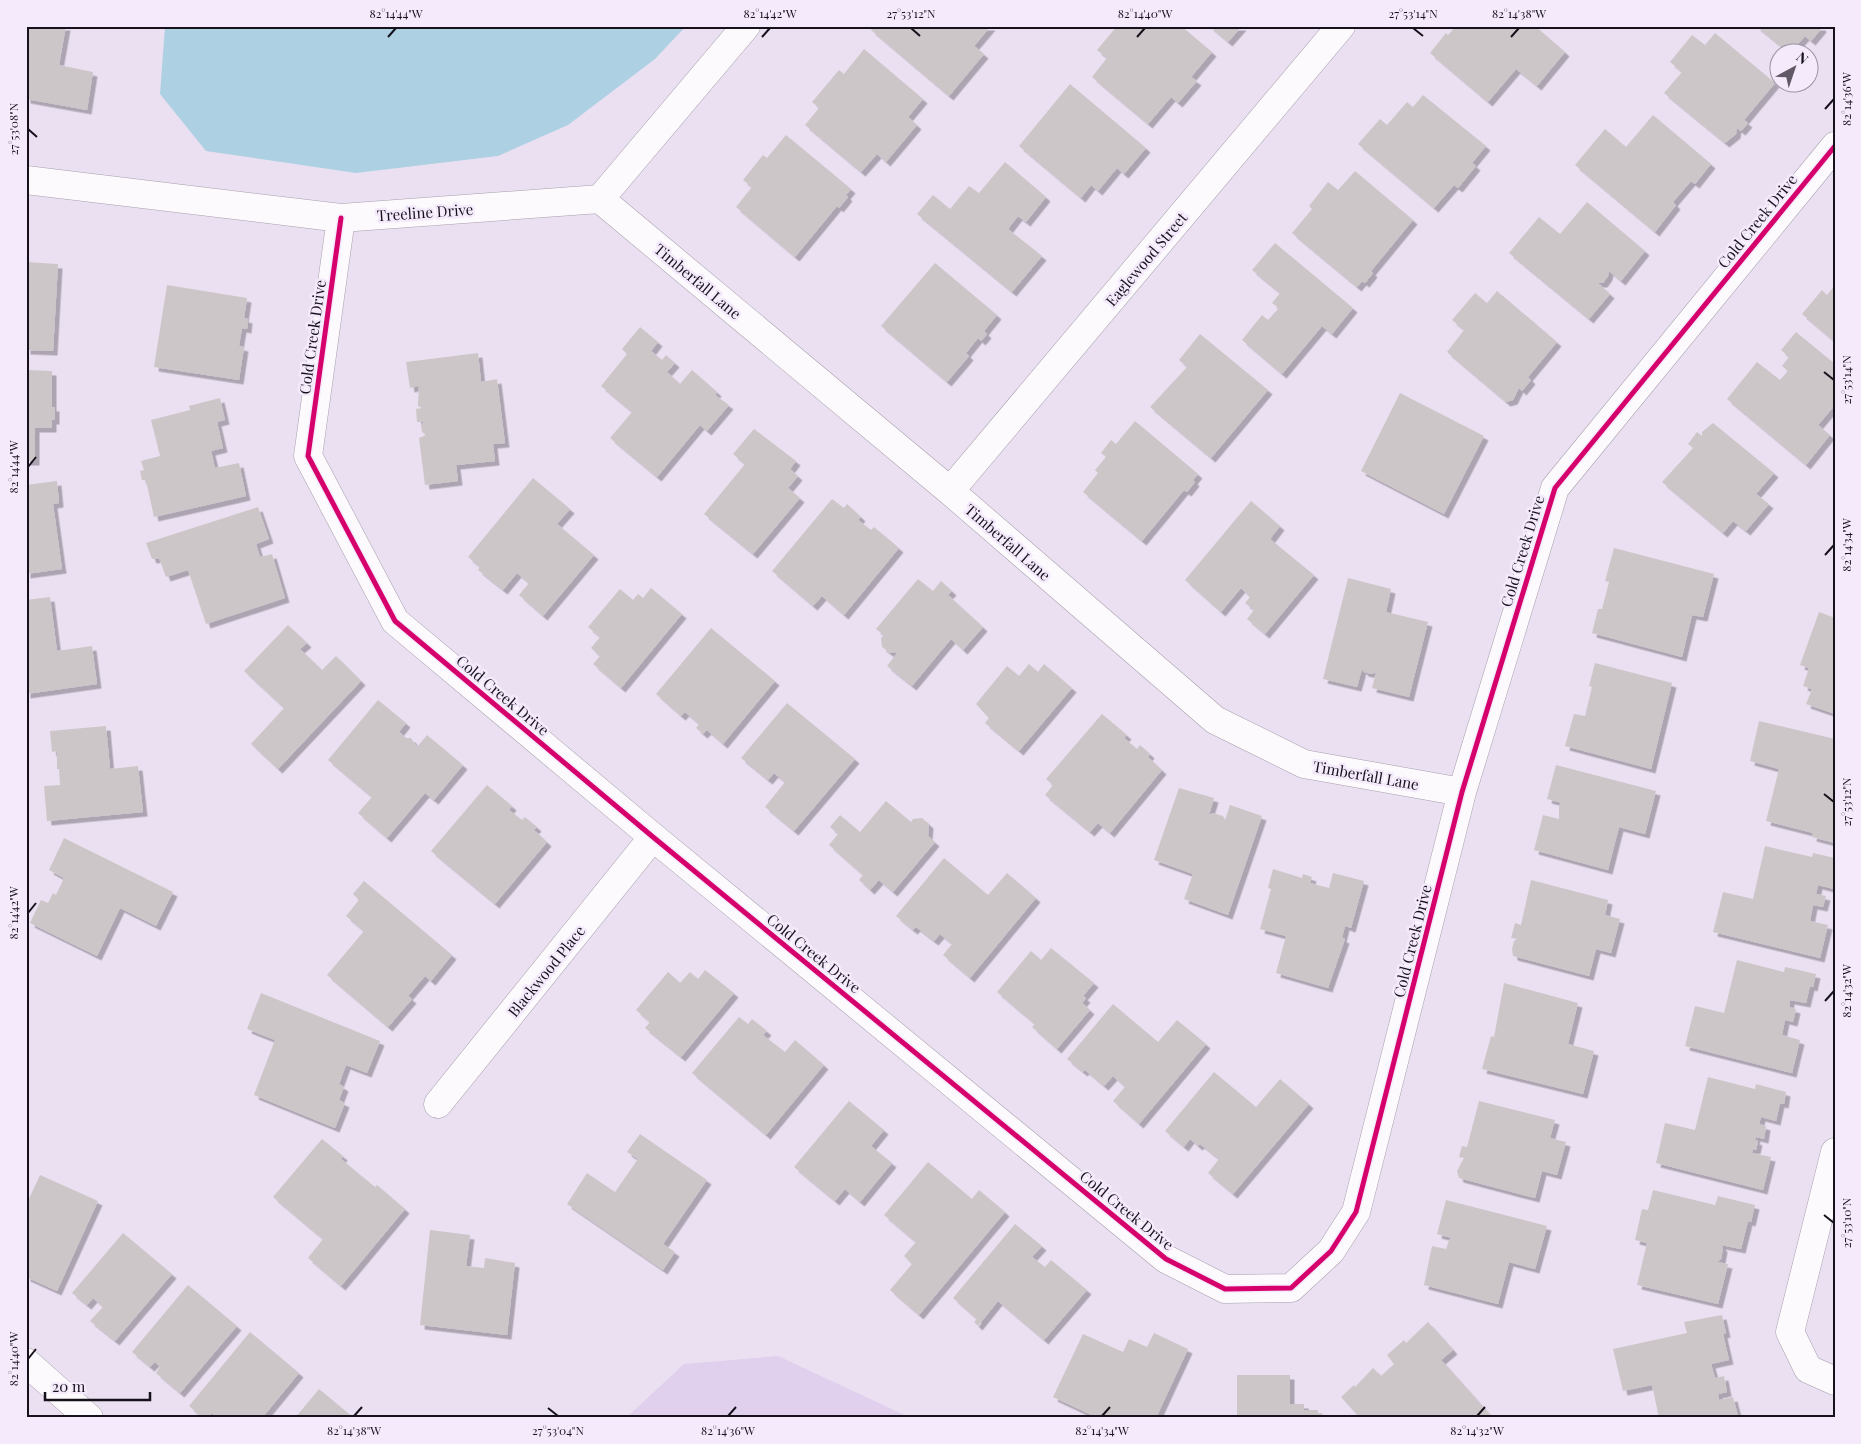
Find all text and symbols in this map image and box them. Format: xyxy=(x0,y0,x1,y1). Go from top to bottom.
text: 82°14'44"W xyxy=(369,5,423,21)
text: 82°14'42"W xyxy=(743,5,797,21)
text: 27°53'12"N xyxy=(886,5,936,21)
text: 82°14'40"W xyxy=(1118,5,1172,21)
text: 27°53'14"N xyxy=(1388,5,1438,21)
text: 82°14'38"W xyxy=(1492,5,1546,21)
north arrow xyxy=(1768,42,1818,92)
text: N xyxy=(1793,47,1813,68)
text: 82°14'36"W xyxy=(1838,72,1854,126)
text: 27°53'08"N xyxy=(5,102,21,155)
street label: Cold Creek Drive xyxy=(1713,170,1801,272)
street label: Treeline Drive xyxy=(376,199,474,225)
street label: Eaglewood Street xyxy=(1101,207,1192,310)
street label: Timberfall Lane xyxy=(650,239,746,323)
street label: Cold Creek Drive xyxy=(294,278,330,396)
text: 27°53'14"N xyxy=(1838,355,1854,405)
text: 82°14'44"W xyxy=(5,440,21,494)
street label: Cold Creek Drive xyxy=(1496,493,1548,609)
street label: Timberfall Lane xyxy=(961,499,1055,585)
text: 82°14'34"W xyxy=(1838,518,1854,572)
street label: Cold Creek Drive xyxy=(452,650,554,740)
street label: Timberfall Lane xyxy=(1311,756,1421,794)
text: 27°53'12"N xyxy=(1838,777,1854,827)
street label: Cold Creek Drive xyxy=(1388,883,1436,999)
text: 82°14'42"W xyxy=(5,886,21,940)
street label: Cold Creek Drive xyxy=(763,909,865,997)
street label: Blackwood Place xyxy=(503,921,589,1021)
text: 82°14'32"W xyxy=(1838,964,1854,1018)
street label: Cold Creek Drive xyxy=(1076,1166,1178,1254)
text: 27°53'10"N xyxy=(1838,1197,1854,1248)
text: 82°14'40"W xyxy=(5,1332,21,1386)
scale bar xyxy=(45,1369,150,1401)
text: 20 m xyxy=(52,1376,86,1396)
text: 82°14'38"W xyxy=(327,1422,381,1438)
text: 27°53'04"N xyxy=(532,1422,584,1438)
text: 82°14'36"W xyxy=(701,1422,755,1438)
text: 82°14'34"W xyxy=(1075,1422,1129,1438)
text: 82°14'32"W xyxy=(1450,1422,1504,1438)

